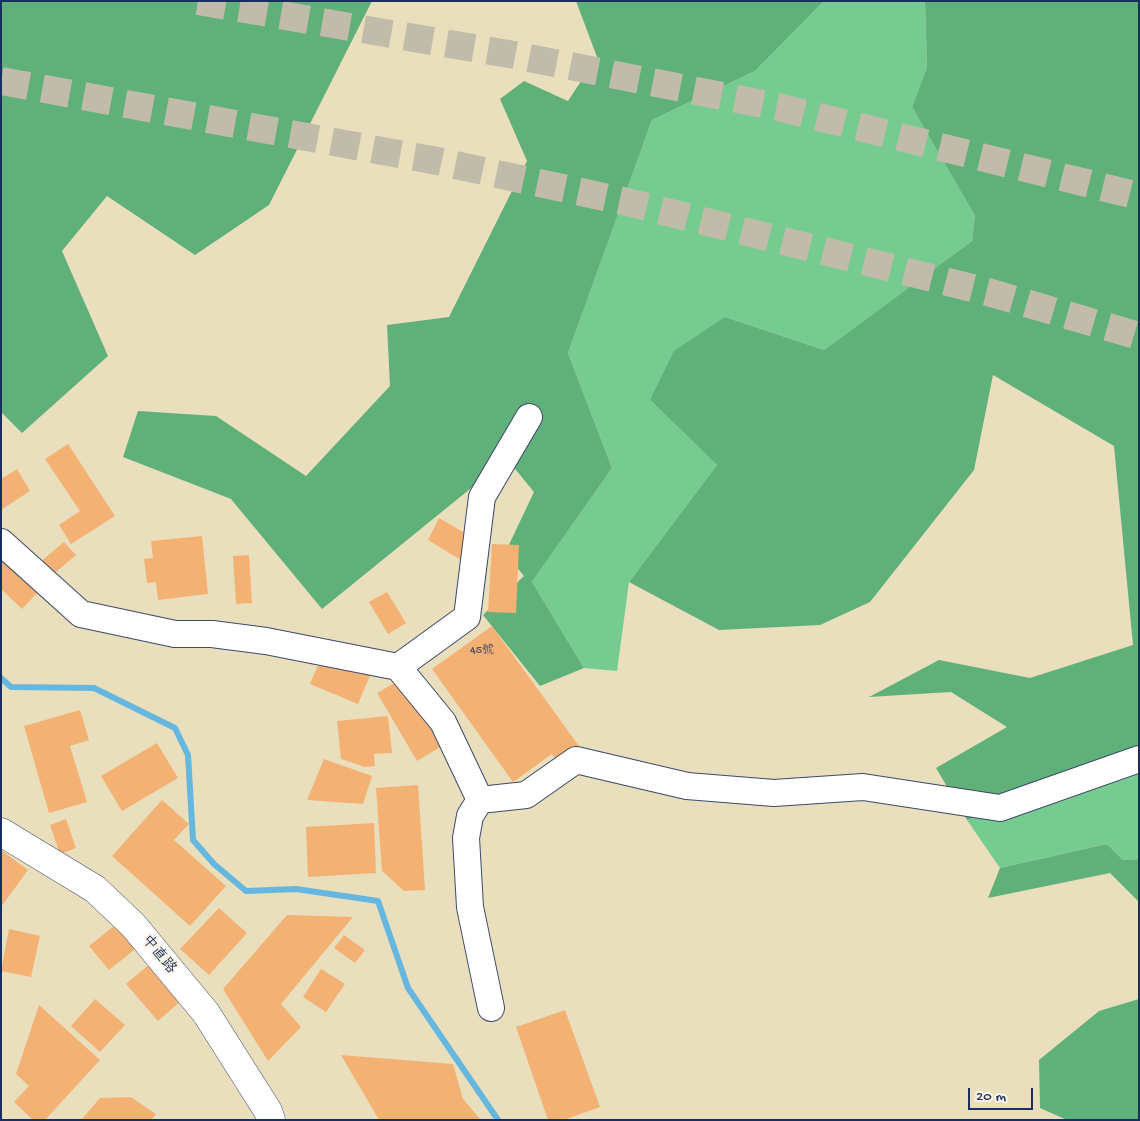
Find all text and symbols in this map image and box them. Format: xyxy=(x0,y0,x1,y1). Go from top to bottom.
house number: 45號 xyxy=(470,644,494,658)
street label: 中直路 xyxy=(137,932,179,978)
scale bar xyxy=(970,1078,1035,1110)
text: 20 m xyxy=(976,1088,1006,1106)

